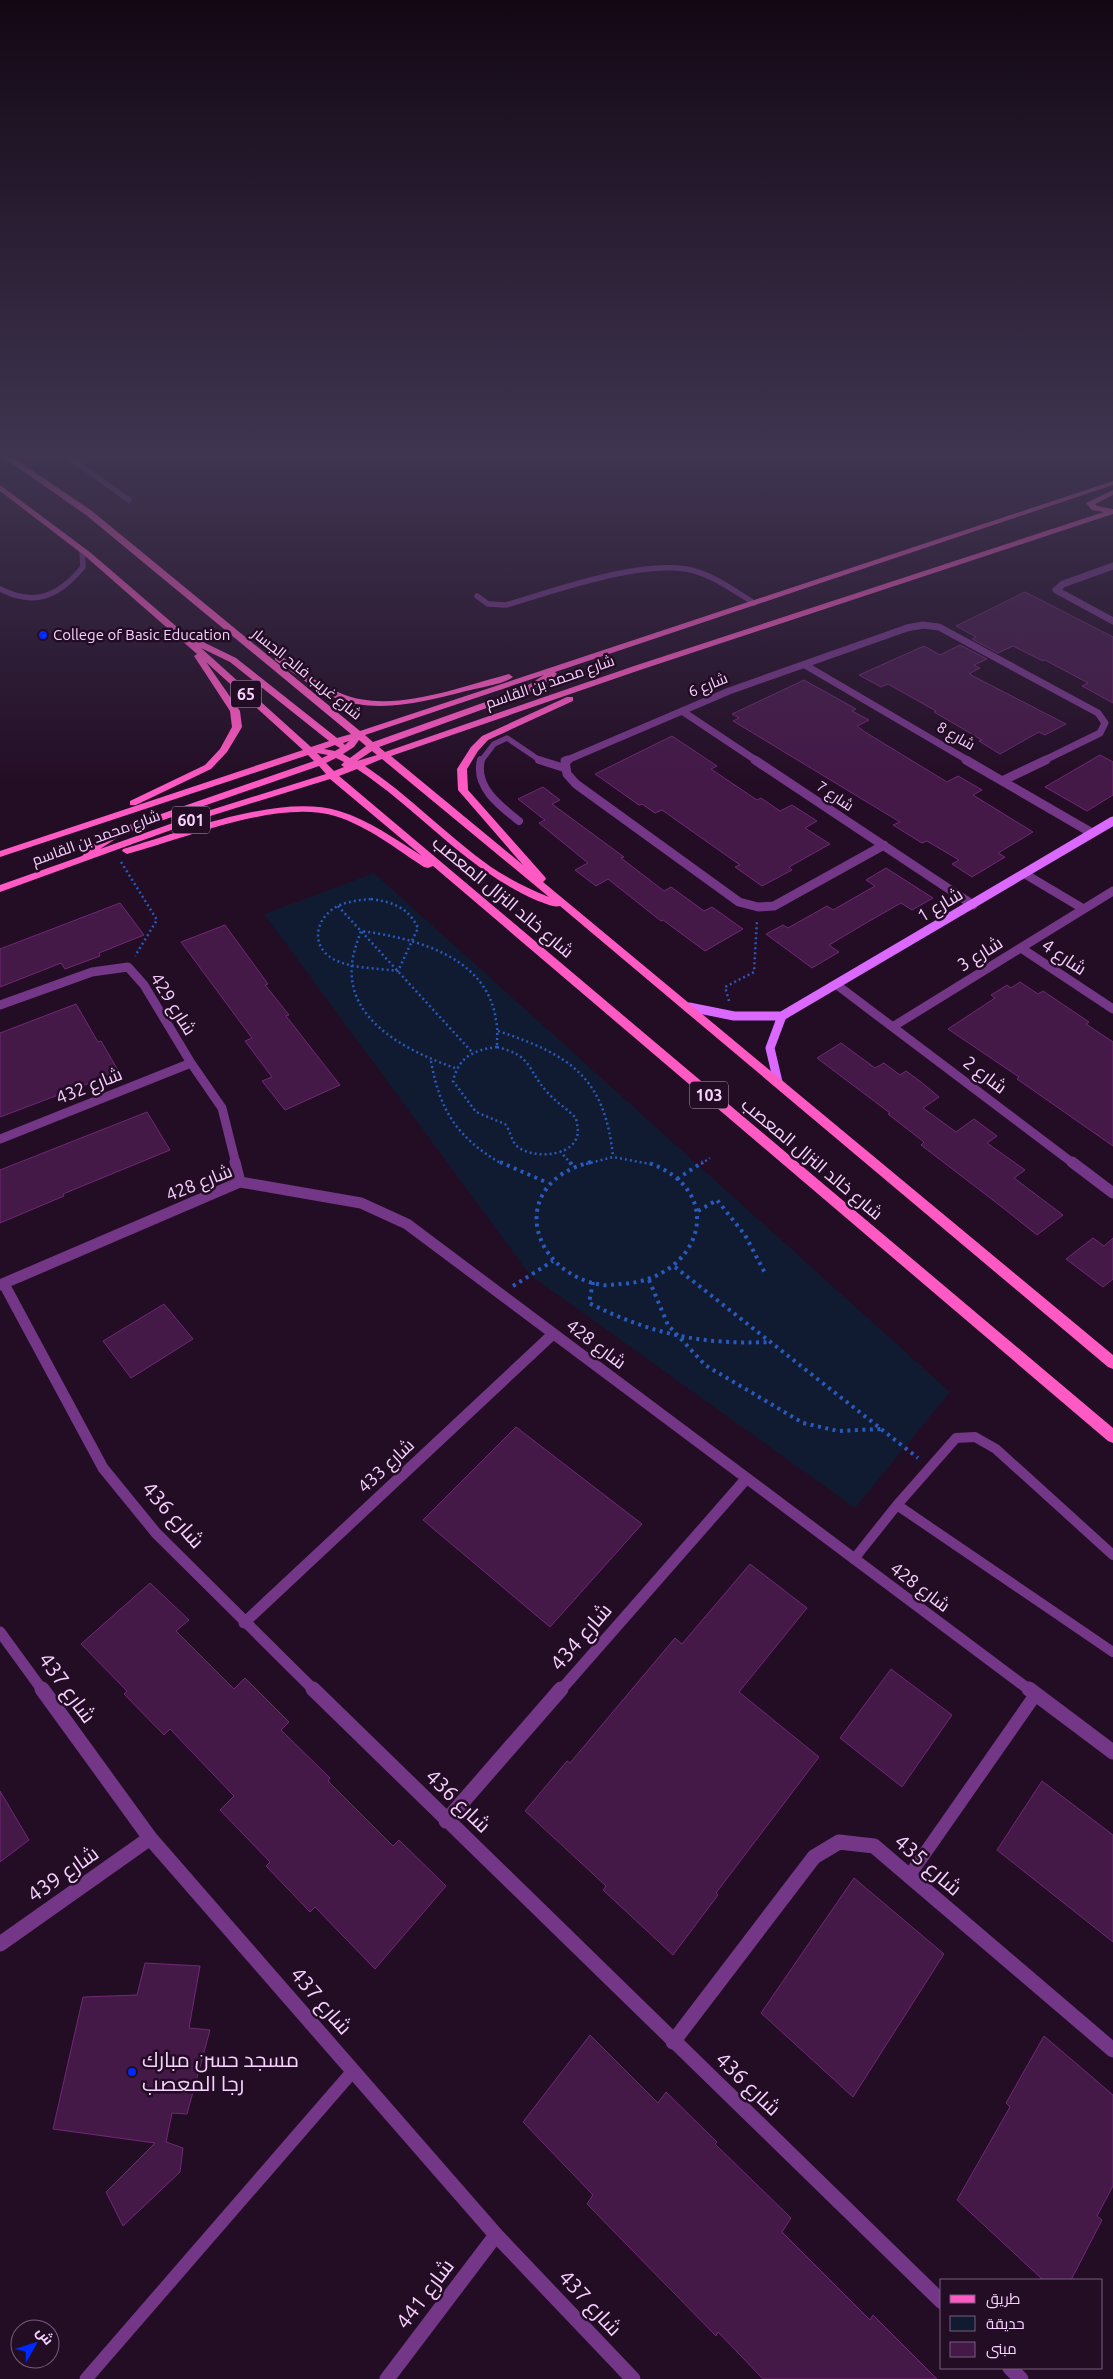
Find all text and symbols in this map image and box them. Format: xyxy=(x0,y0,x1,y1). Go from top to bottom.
street label: شارع غريب فالح الجسار xyxy=(247,624,365,725)
place label: College of Basic Education xyxy=(53,626,230,643)
marker: College of Basic Education xyxy=(37,629,49,641)
street label: شارع محمد بن القاسم xyxy=(483,651,617,714)
street label: شارع 6 xyxy=(686,669,731,703)
road number: 65 xyxy=(231,681,261,708)
street label: شارع 8 xyxy=(933,718,978,756)
street label: شارع 7 xyxy=(812,777,857,817)
street label: شارع محمد بن القاسم xyxy=(29,806,163,871)
road number: 601 xyxy=(172,806,210,834)
street label: شارع خالد النزال المعصب xyxy=(427,831,578,963)
street label: شارع 1 xyxy=(913,883,967,928)
street label: شارع 3 xyxy=(953,932,1007,977)
street label: شارع 4 xyxy=(1037,934,1091,981)
street label: شارع 429 xyxy=(144,969,201,1040)
street label: شارع 2 xyxy=(958,1051,1011,1099)
street label: شارع 432 xyxy=(53,1063,126,1110)
road number: 103 xyxy=(690,1082,728,1108)
street label: شارع خالد النزال المعصب xyxy=(736,1093,887,1225)
street label: شارع 428 xyxy=(163,1160,236,1207)
street label: شارع 428 xyxy=(561,1314,630,1374)
street label: شارع 433 xyxy=(353,1434,420,1498)
street label: شارع 436 xyxy=(135,1476,210,1554)
street label: شارع 428 xyxy=(885,1557,954,1617)
street label: شارع 434 xyxy=(545,1598,618,1677)
street label: شارع 437 xyxy=(32,1648,101,1729)
street label: شارع 436 xyxy=(419,1763,496,1839)
street label: شارع 435 xyxy=(888,1829,967,1902)
street label: شارع 439 xyxy=(22,1840,104,1909)
street label: شارع 437 xyxy=(284,1962,357,2041)
street label: شارع 436 xyxy=(709,2046,786,2122)
place label: مسجد حسن مبارك رجا المعصب xyxy=(142,2047,299,2096)
marker: مسجد حسن مبارك رجا المعصب xyxy=(126,2066,138,2078)
street label: شارع 441 xyxy=(390,2254,461,2335)
street label: شارع 437 xyxy=(552,2264,627,2342)
legend xyxy=(940,2279,1103,2369)
text: طريق xyxy=(986,2290,1020,2309)
text: حديقة xyxy=(986,2315,1025,2332)
north arrow xyxy=(10,2319,60,2369)
text: ش xyxy=(32,2324,57,2348)
text: مبنى xyxy=(986,2340,1017,2359)

